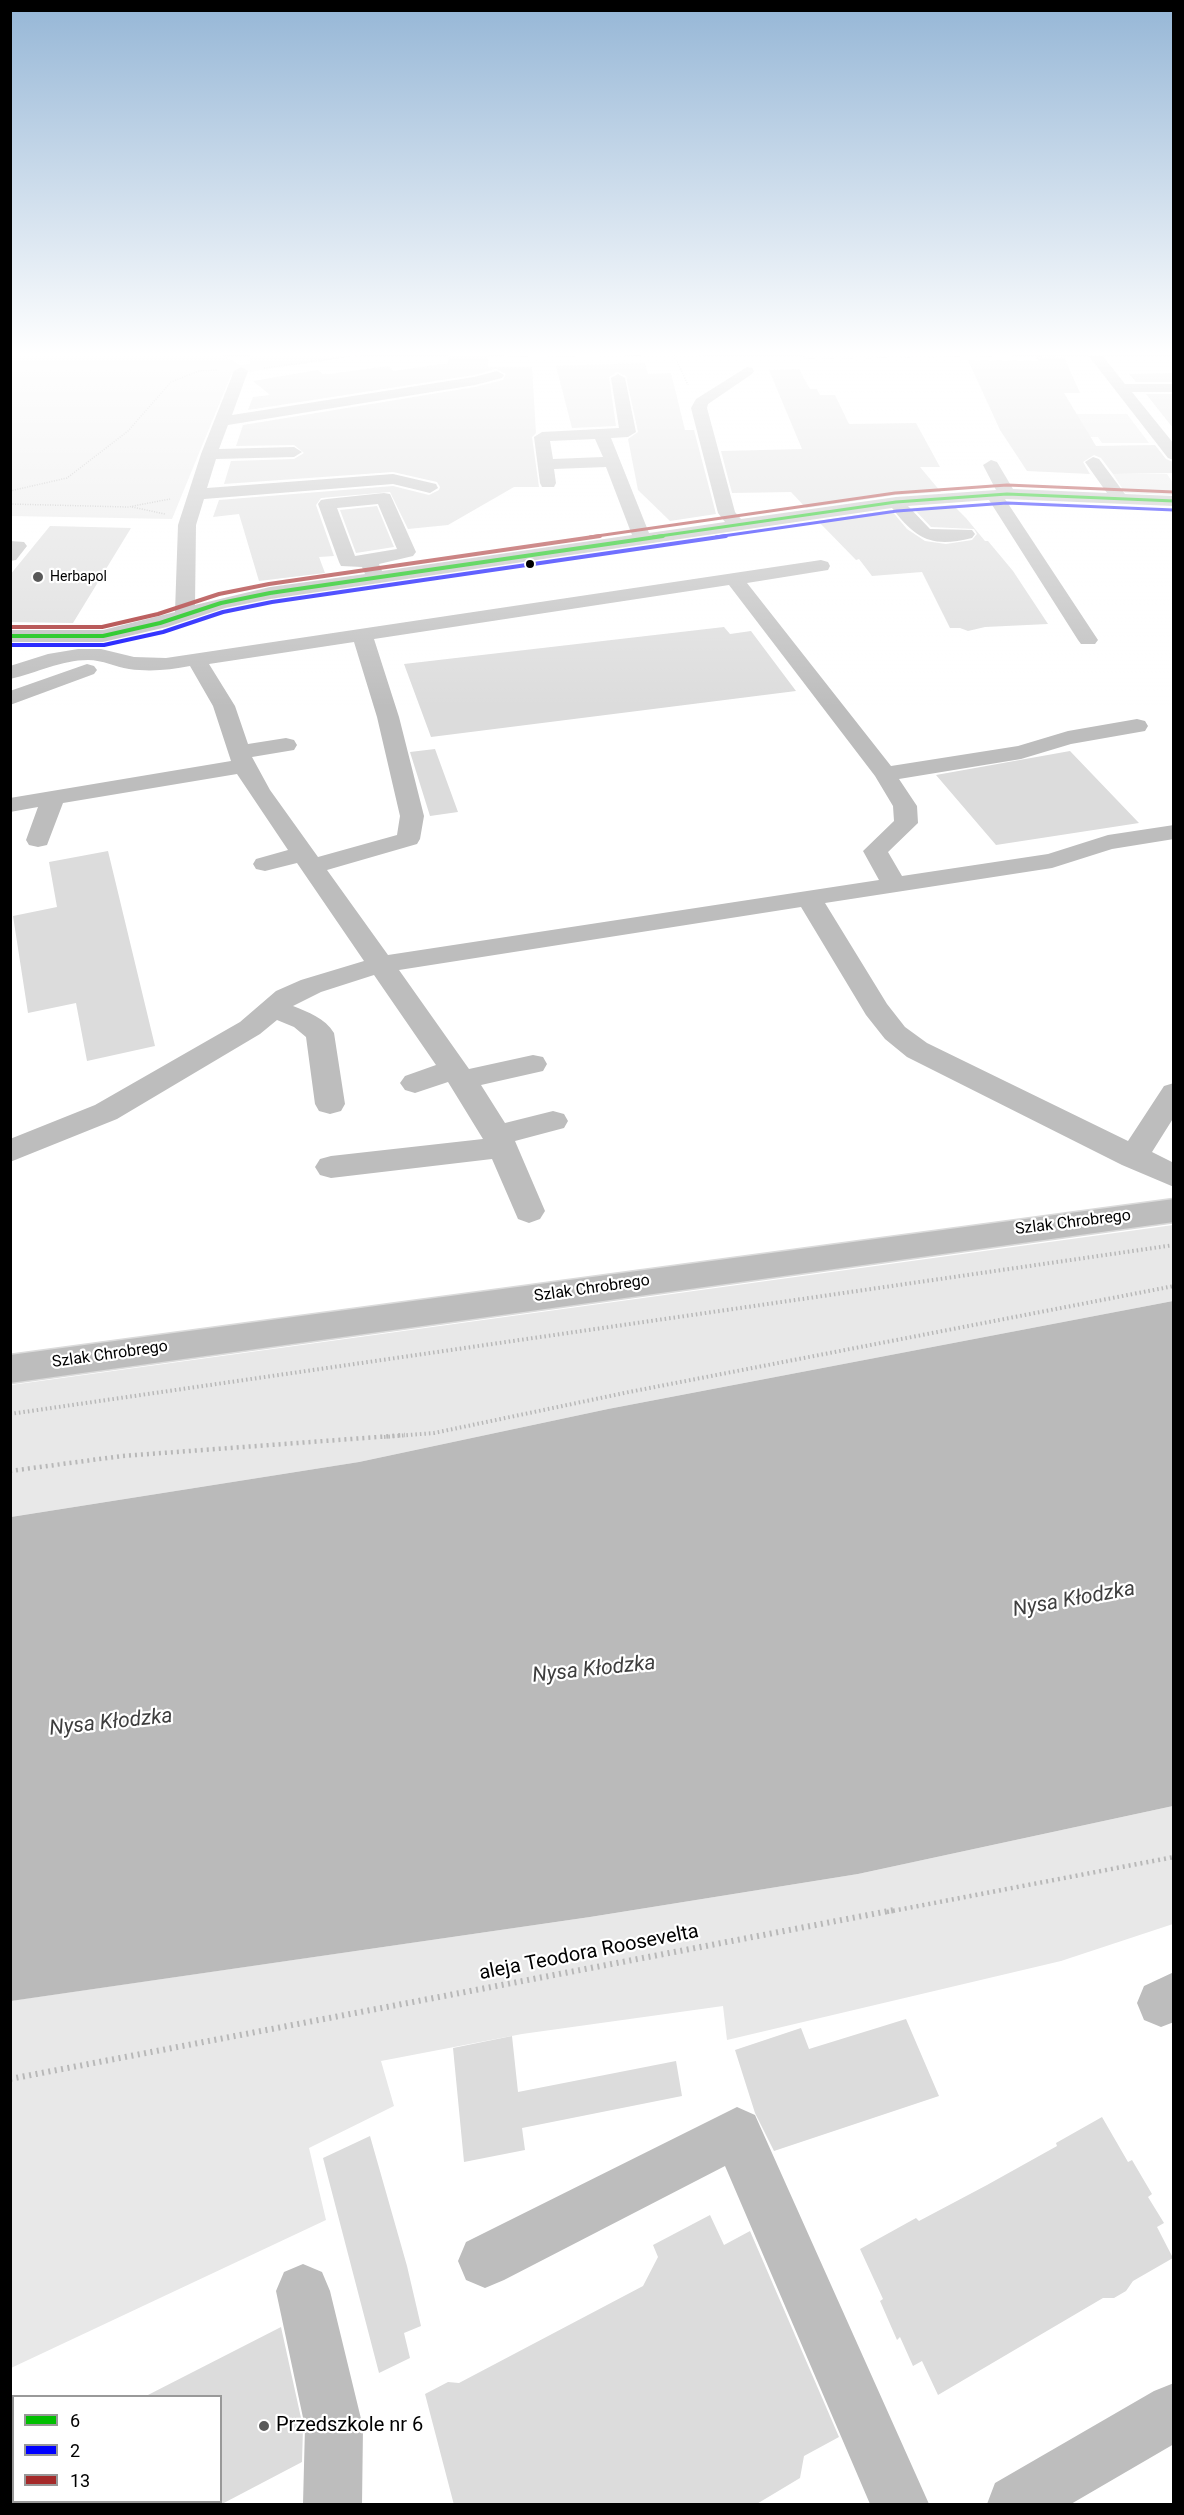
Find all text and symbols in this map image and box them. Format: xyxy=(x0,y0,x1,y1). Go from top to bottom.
unlabelled marker xyxy=(524,558,536,570)
place label: Herbapol xyxy=(50,569,107,585)
marker: Herbapol xyxy=(31,570,45,584)
street label: Szlak Chrobrego xyxy=(1014,1206,1132,1240)
street label: Szlak Chrobrego xyxy=(533,1271,651,1307)
street label: Szlak Chrobrego xyxy=(51,1337,169,1373)
water label: Nysa Kłodzka xyxy=(1011,1577,1137,1623)
water label: Nysa Kłodzka xyxy=(531,1651,657,1689)
water label: Nysa Kłodzka xyxy=(48,1704,174,1742)
street label: aleja Teodora Roosevelta xyxy=(477,1920,701,1986)
legend xyxy=(12,2395,222,2503)
text: 6 xyxy=(70,2410,80,2431)
place label: Przedszkole nr 6 xyxy=(276,2414,423,2438)
marker: Przedszkole nr 6 xyxy=(257,2419,271,2433)
text: 2 xyxy=(70,2440,80,2461)
text: 13 xyxy=(70,2470,90,2491)

